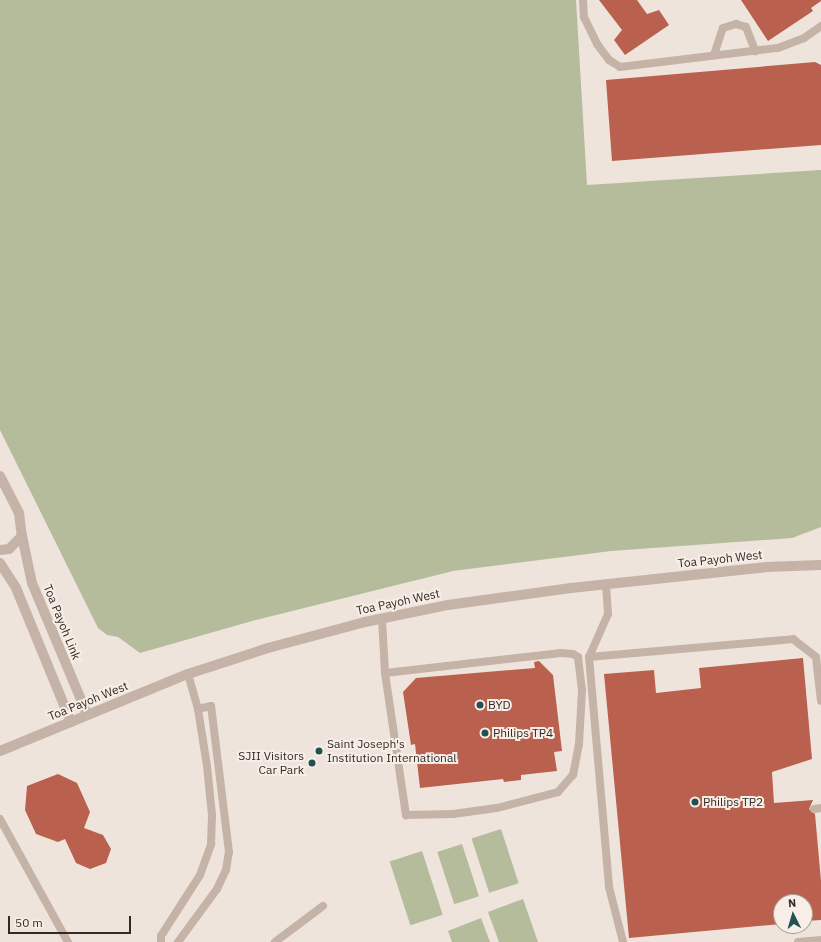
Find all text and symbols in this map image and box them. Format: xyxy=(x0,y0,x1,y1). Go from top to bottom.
street label: Toa Payoh West xyxy=(677,547,763,571)
street label: Toa Payoh Link xyxy=(40,582,84,662)
street label: Toa Payoh West xyxy=(355,586,441,618)
street label: Toa Payoh West xyxy=(46,678,130,724)
place label: BYD xyxy=(488,698,511,712)
marker: BYD xyxy=(475,700,485,710)
place label: Philips TP4 xyxy=(493,726,553,740)
marker: Philips TP4 xyxy=(480,728,490,738)
place label: Saint Joseph's Institution International xyxy=(327,737,457,765)
marker: Saint Joseph's Institution International xyxy=(314,746,324,756)
place label: SJII Visitors Car Park xyxy=(238,749,304,777)
marker: SJII Visitors Car Park xyxy=(307,758,317,768)
place label: Philips TP2 xyxy=(703,795,763,809)
marker: Philips TP2 xyxy=(690,797,700,807)
north arrow xyxy=(773,894,813,934)
text: N xyxy=(787,896,797,910)
scale bar xyxy=(10,908,133,934)
text: 50 m xyxy=(15,915,43,930)

